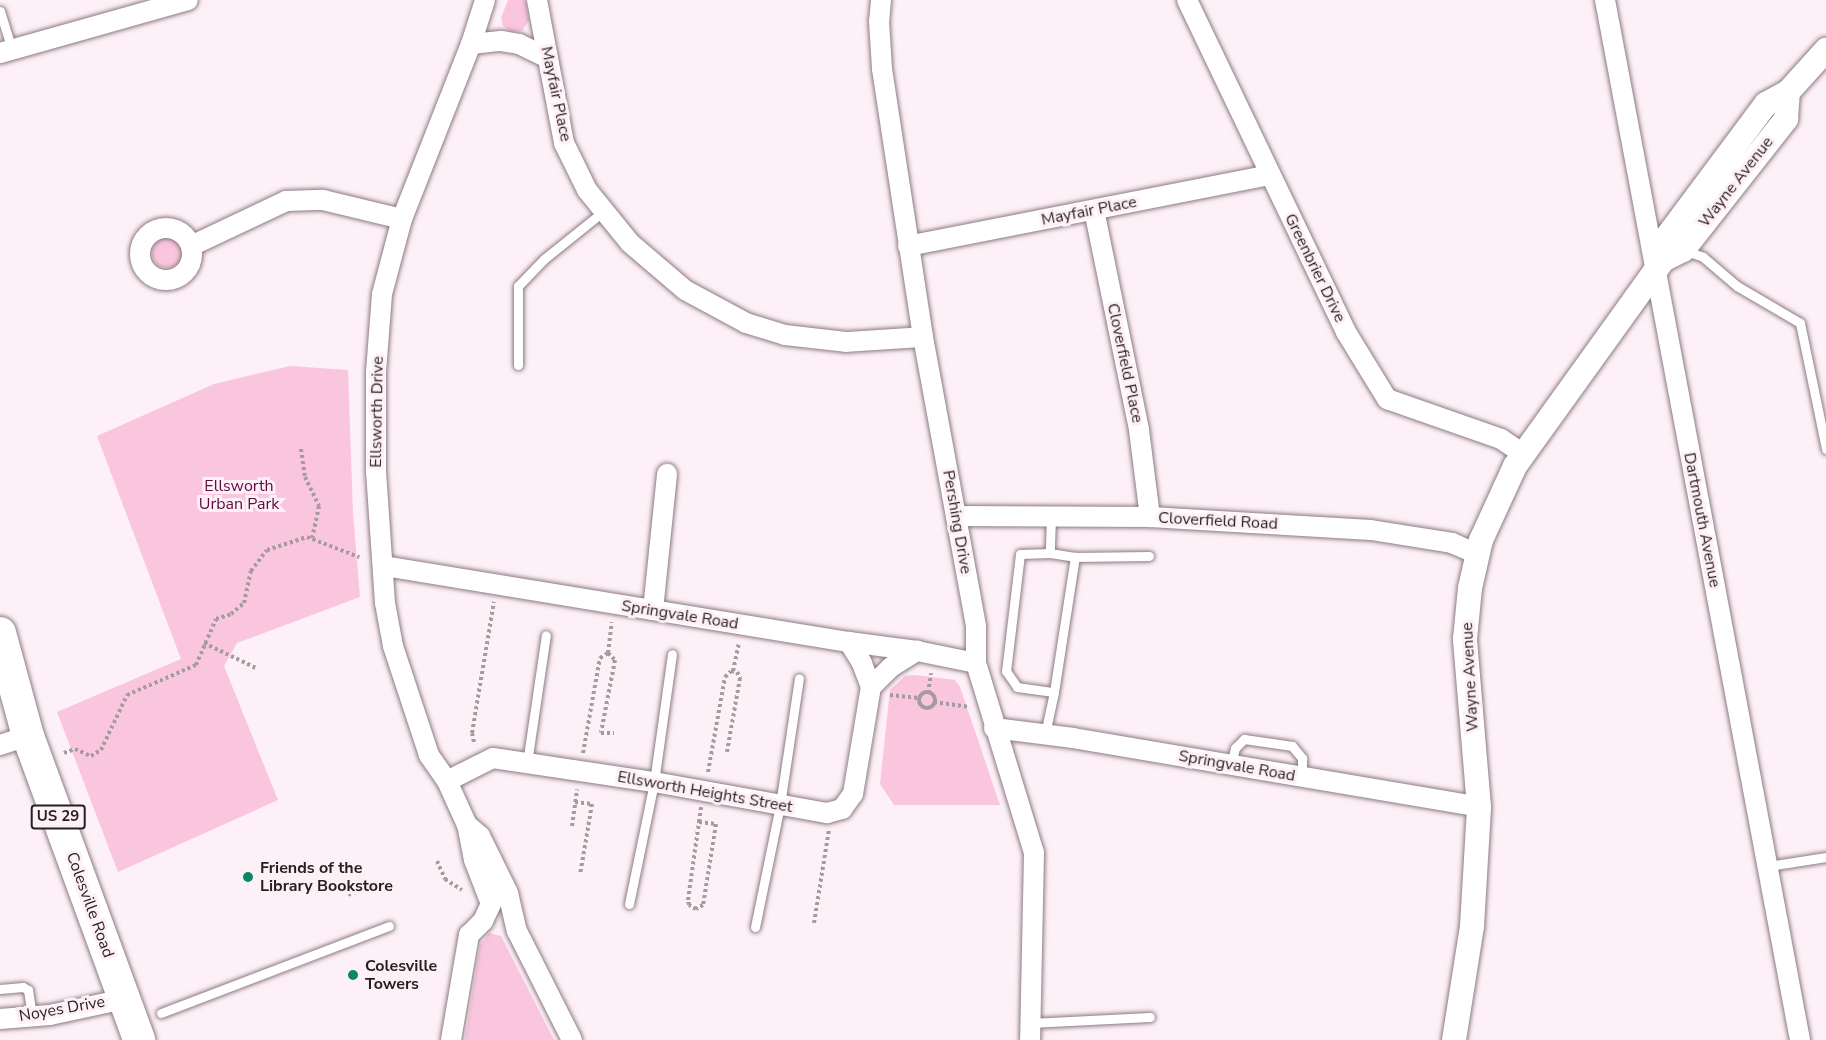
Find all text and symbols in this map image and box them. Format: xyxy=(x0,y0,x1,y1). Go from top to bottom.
street label: Mayfair Place xyxy=(537,45,575,143)
street label: Wayne Avenue xyxy=(1695,133,1777,231)
street label: Mayfair Place xyxy=(1040,192,1138,230)
street label: Greenbrier Drive xyxy=(1280,211,1350,325)
street label: Cloverfield Place xyxy=(1103,302,1147,424)
street label: Ellsworth Drive xyxy=(366,356,388,468)
street label: Dartmouth Avenue xyxy=(1680,451,1724,589)
street label: Pershing Drive xyxy=(938,469,976,575)
park label: Ellsworth Urban Park xyxy=(199,476,279,514)
street label: Cloverfield Road xyxy=(1158,508,1278,534)
street label: Springvale Road xyxy=(620,596,740,634)
street label: Wayne Avenue xyxy=(1458,622,1482,732)
street label: Springvale Road xyxy=(1177,746,1297,786)
street label: Ellsworth Heights Street xyxy=(616,767,794,817)
road number: US 29 xyxy=(29,805,86,829)
street label: Colesville Road xyxy=(62,850,118,960)
place label: Friends of the Library Bookstore xyxy=(260,858,393,896)
marker: Friends of the Library Bookstore xyxy=(241,870,255,884)
place label: Colesville Towers xyxy=(365,956,437,994)
marker: Colesville Towers xyxy=(346,968,360,982)
street label: Noyes Drive xyxy=(17,992,107,1026)

